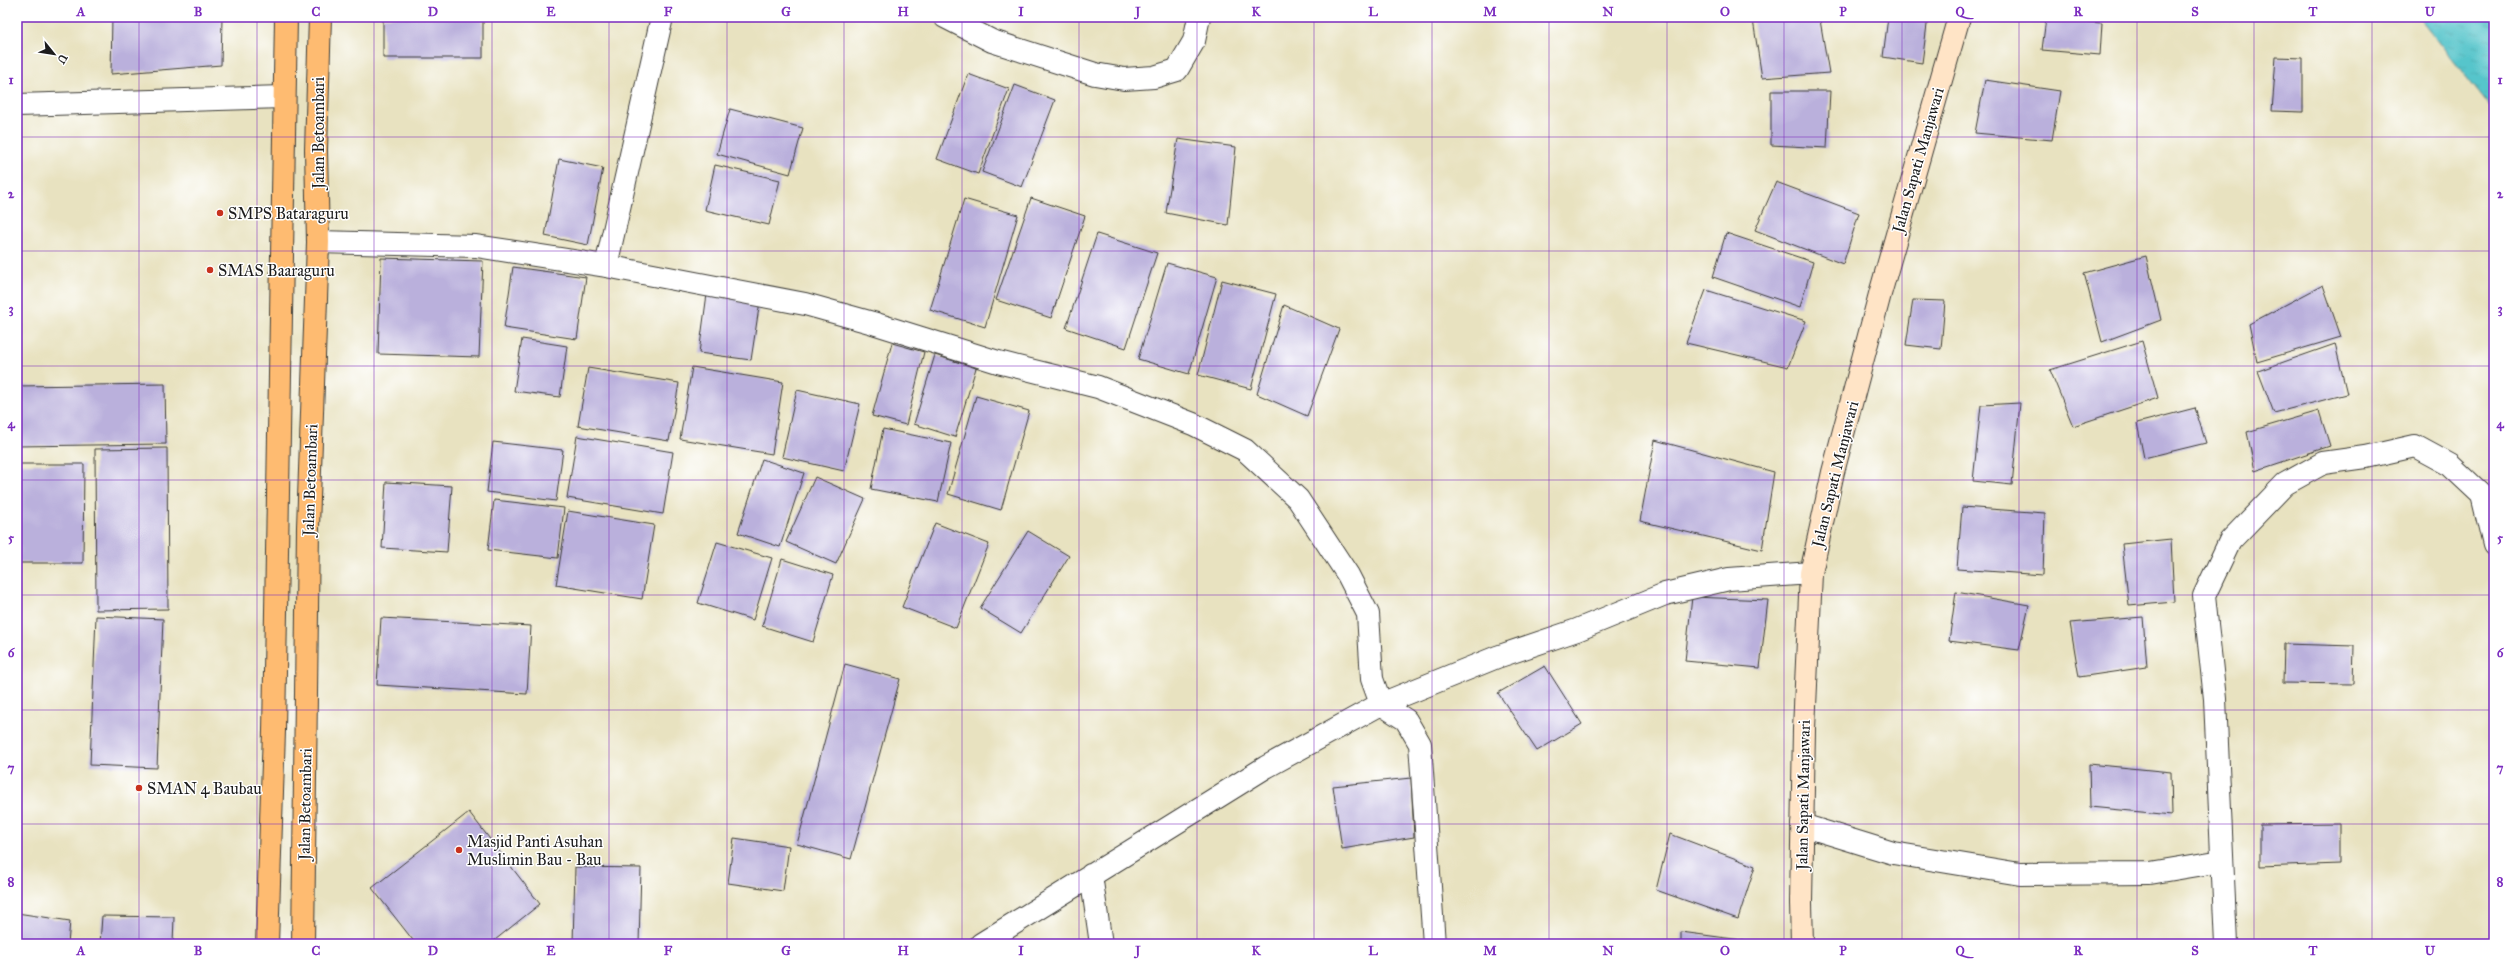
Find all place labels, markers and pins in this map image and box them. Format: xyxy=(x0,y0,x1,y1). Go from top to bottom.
place label: SMPS Bataraguru xyxy=(228,204,349,224)
marker: SMPS Bataraguru xyxy=(215,208,225,218)
place label: SMAS Baaraguru xyxy=(218,261,335,281)
marker: SMAS Baaraguru xyxy=(205,265,215,275)
place label: SMAN 4 Baubau xyxy=(147,779,262,798)
marker: SMAN 4 Baubau xyxy=(134,783,144,793)
place label: Masjid Panti Asuhan Muslimin Bau - Bau xyxy=(467,832,603,869)
marker: Masjid Panti Asuhan Muslimin Bau - Bau xyxy=(454,845,464,855)

